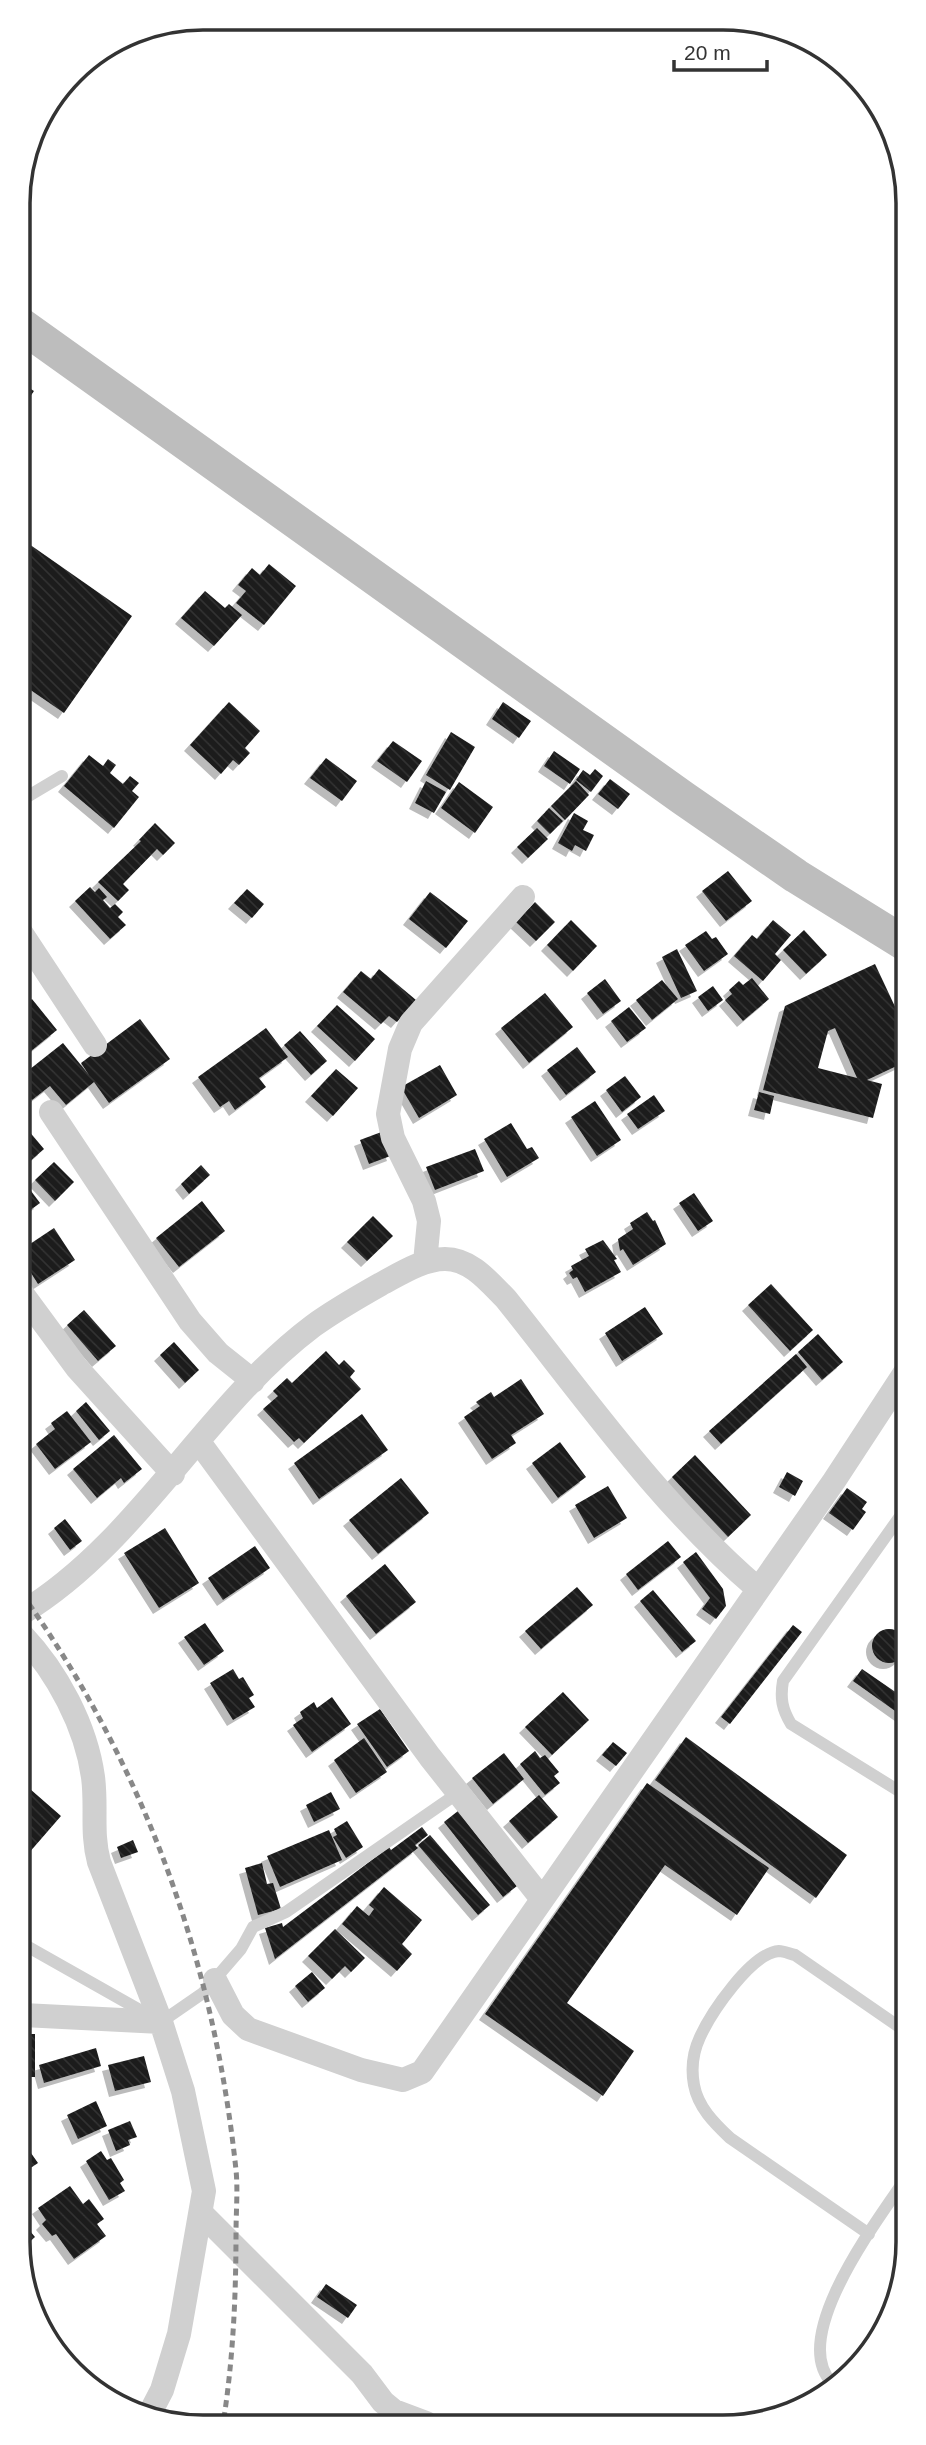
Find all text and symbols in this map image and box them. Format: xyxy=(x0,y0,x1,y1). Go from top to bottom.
scale bar xyxy=(674,28,767,72)
text: 20 m xyxy=(684,41,731,64)

